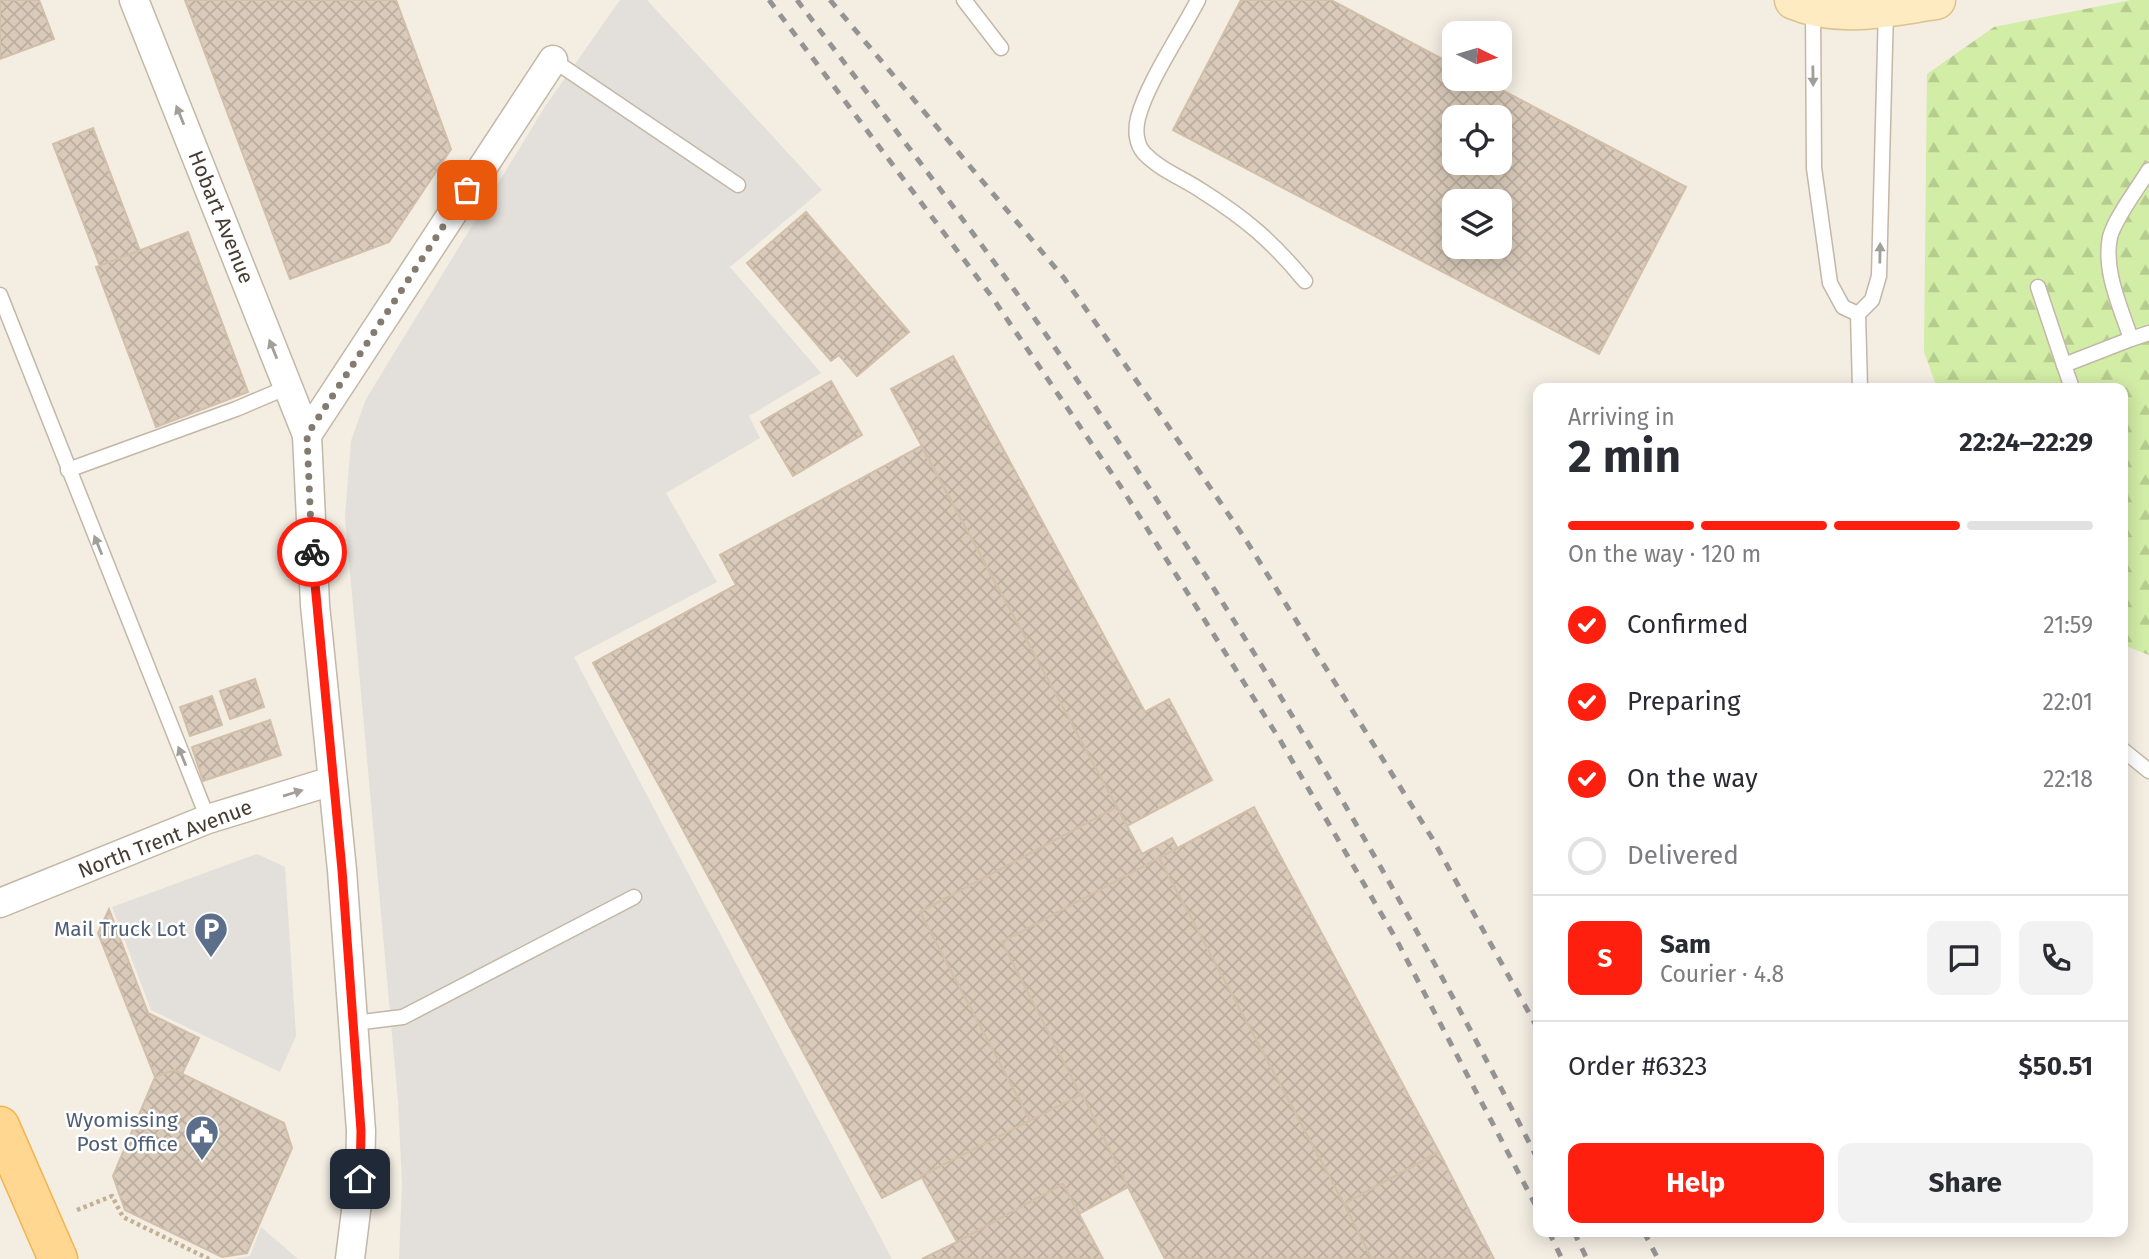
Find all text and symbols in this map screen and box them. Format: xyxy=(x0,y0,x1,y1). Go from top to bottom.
north arrow xyxy=(1442,21,1512,91)
map controls xyxy=(1442,21,1512,259)
one-way arrow xyxy=(1807,65,1819,87)
one-way arrow xyxy=(174,104,185,125)
button: locate xyxy=(1442,105,1512,175)
street label: Hobart Avenue xyxy=(183,147,259,287)
pin xyxy=(437,160,497,220)
icon: bag xyxy=(448,171,486,209)
button: layers xyxy=(1442,189,1512,259)
one-way arrow xyxy=(1874,242,1885,264)
one-way arrow xyxy=(268,338,279,359)
text: Arriving in xyxy=(1568,403,1675,431)
text: 22:24–22:29 xyxy=(1959,427,2093,458)
text: 2 min xyxy=(1568,429,1681,484)
courier xyxy=(277,517,347,587)
icon: bike xyxy=(293,533,331,571)
one-way arrow xyxy=(92,534,103,555)
text: On the way · 120 m xyxy=(1568,540,1761,568)
icon: check xyxy=(1568,606,1606,644)
text: Confirmed xyxy=(1627,609,1748,640)
text: 21:59 xyxy=(2043,611,2093,639)
icon: check xyxy=(1568,683,1606,721)
text: Preparing xyxy=(1627,686,1740,717)
text: 22:01 xyxy=(2042,688,2093,716)
one-way arrow xyxy=(177,745,188,766)
icon: check xyxy=(1568,760,1606,798)
text: On the way xyxy=(1627,763,1758,794)
text: 22:18 xyxy=(2043,765,2093,793)
one-way arrow xyxy=(283,787,304,797)
street label: North Trent Avenue xyxy=(74,794,256,884)
text: Delivered xyxy=(1627,840,1739,871)
parking icon: Mail Truck Lot xyxy=(192,910,230,959)
place label: Mail Truck Lot xyxy=(54,916,186,942)
button: chat xyxy=(1927,921,2001,995)
button: phone xyxy=(2019,921,2093,995)
text: Sam xyxy=(1660,929,1711,960)
text: S xyxy=(1598,943,1612,974)
text: Courier · 4.8 xyxy=(1660,960,1784,988)
text: Order #6323 xyxy=(1568,1051,1707,1082)
text: $50.51 xyxy=(2019,1051,2093,1082)
place label: Wyomissing Post Office xyxy=(66,1107,178,1157)
public building icon: Wyomissing Post Office xyxy=(183,1113,221,1162)
button: Help xyxy=(1568,1143,1824,1223)
button: Share xyxy=(1838,1143,2093,1223)
pin xyxy=(330,1149,390,1209)
icon: home xyxy=(341,1160,379,1198)

